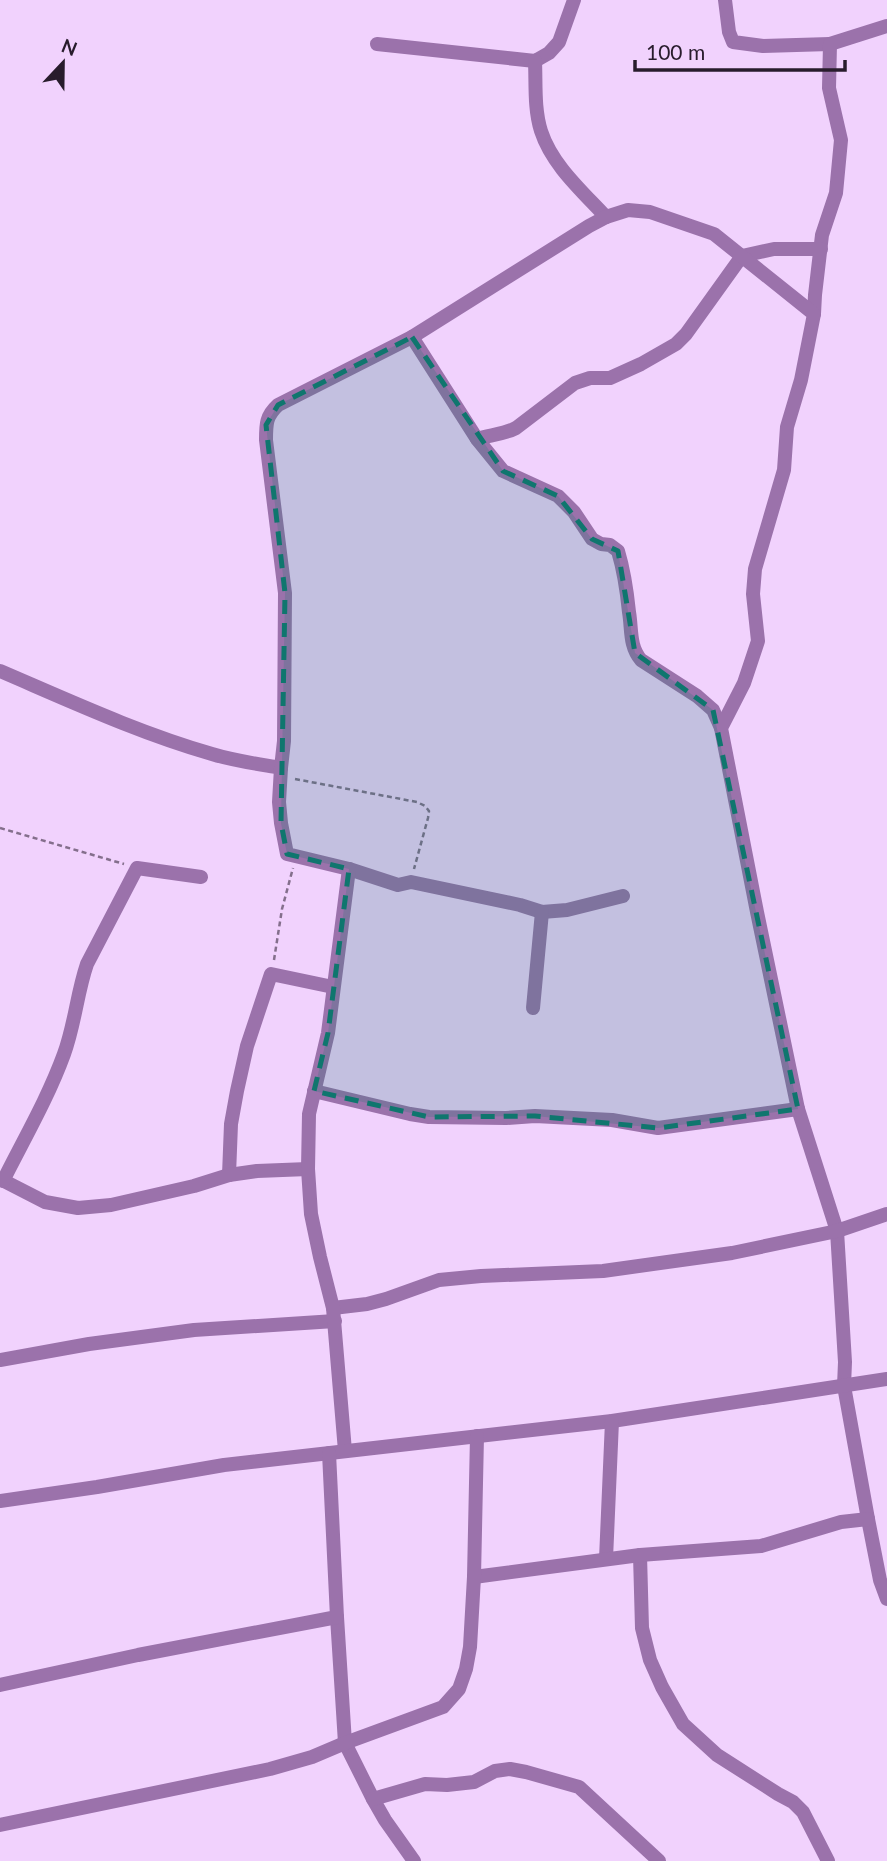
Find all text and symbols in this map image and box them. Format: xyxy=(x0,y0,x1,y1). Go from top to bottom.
north arrow xyxy=(28,28,98,98)
scale bar xyxy=(635,28,845,72)
text: N xyxy=(58,33,81,60)
text: 100 m xyxy=(646,39,705,64)

